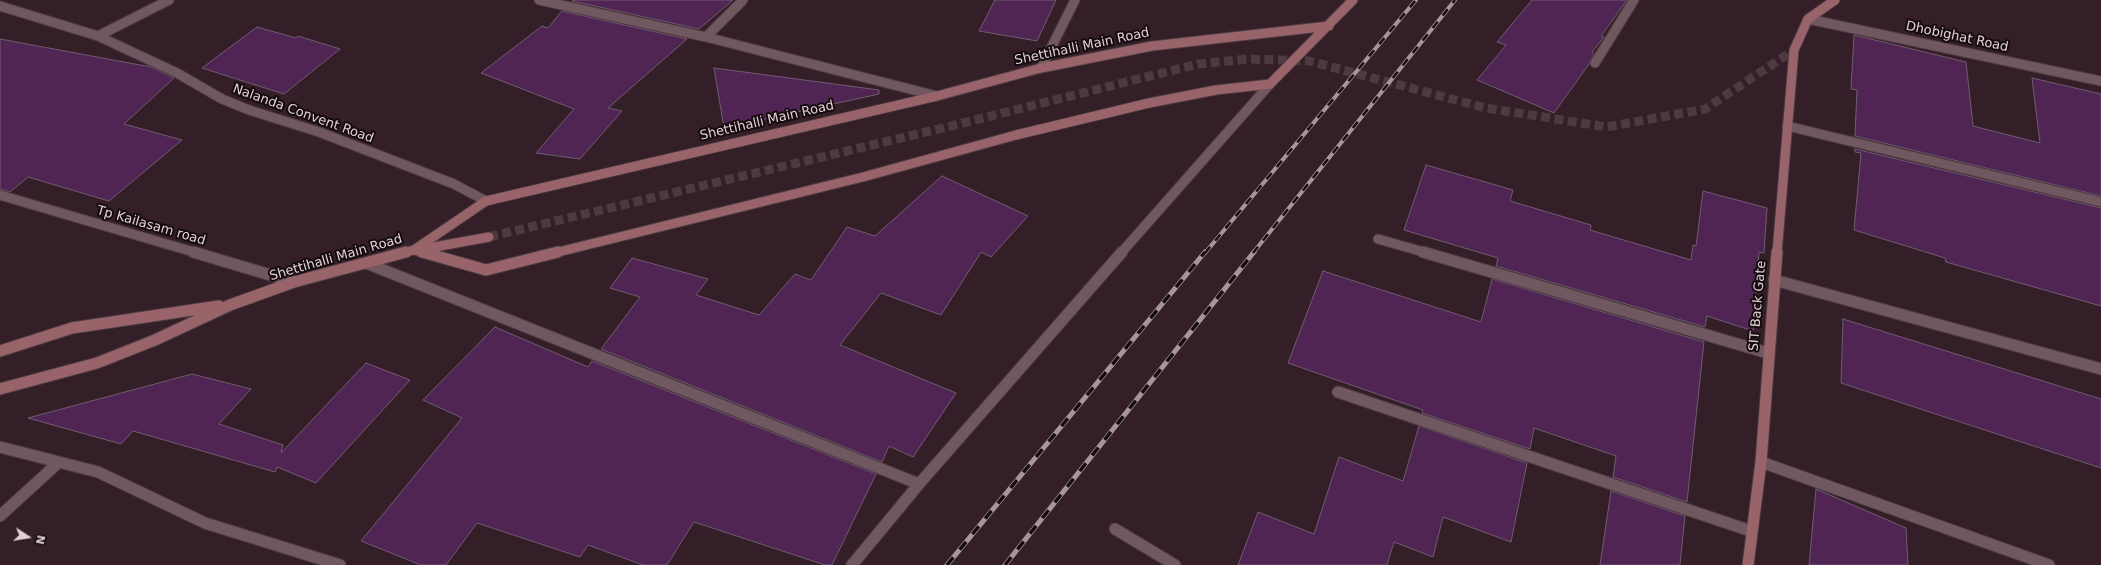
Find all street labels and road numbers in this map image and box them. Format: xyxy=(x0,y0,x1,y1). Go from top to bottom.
street label: Dhobighat Road xyxy=(1904,19,2010,55)
street label: Shettihalli Main Road xyxy=(1013,25,1151,69)
street label: Nalanda Convent Road xyxy=(230,81,376,147)
street label: Shettihalli Main Road xyxy=(698,98,836,144)
street label: Tp Kailasam road xyxy=(95,203,207,249)
street label: Shettihalli Main Road xyxy=(268,232,404,284)
street label: SIT Back Gate xyxy=(1746,260,1770,352)

